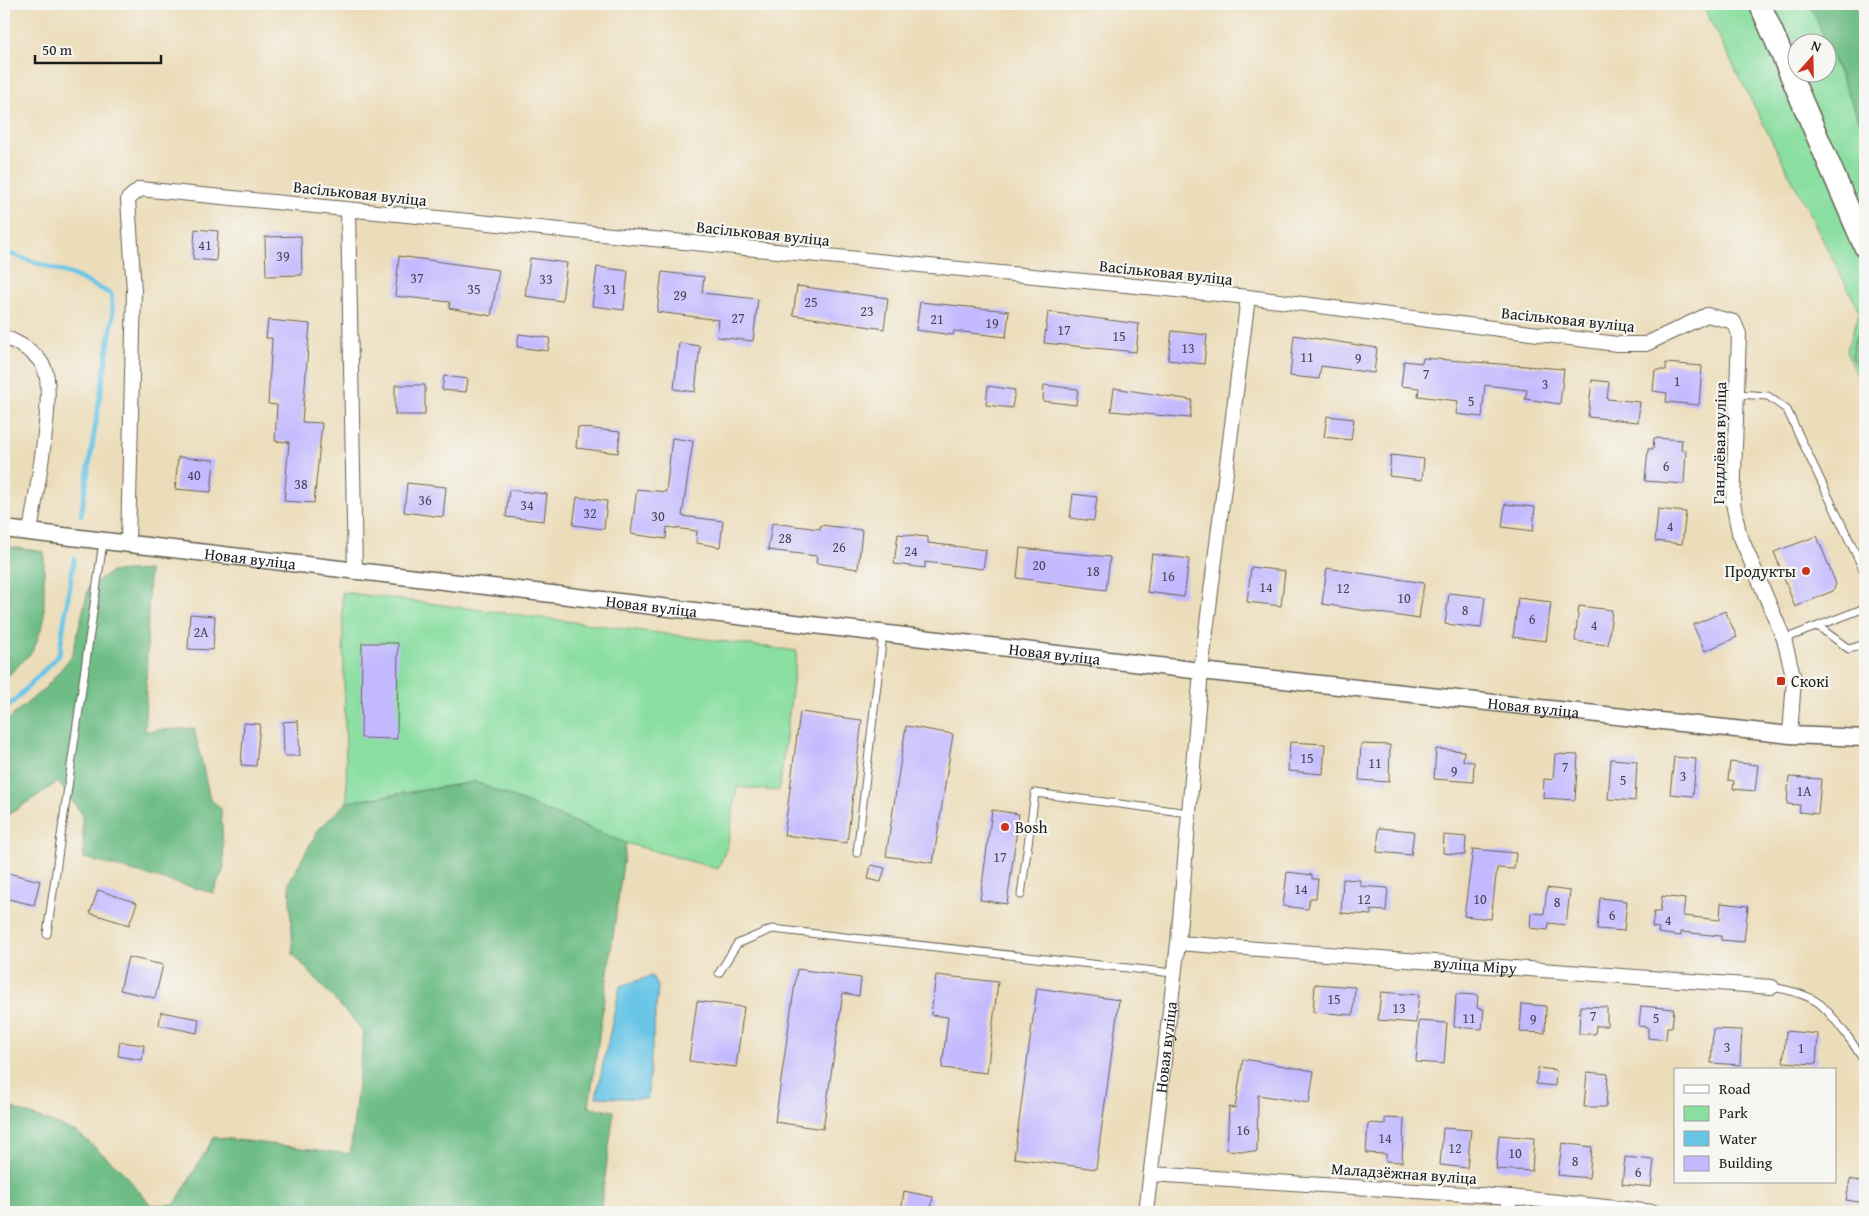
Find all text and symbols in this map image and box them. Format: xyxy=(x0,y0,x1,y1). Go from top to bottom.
scale bar xyxy=(35,32,161,64)
north arrow xyxy=(1786,32,1836,82)
text: N xyxy=(1809,35,1825,57)
text: 50 m xyxy=(42,39,73,60)
street label: Васільковая вуліца xyxy=(292,174,428,212)
street label: Васільковая вуліца xyxy=(695,214,831,252)
house number: 41 xyxy=(198,235,212,255)
house number: 39 xyxy=(276,246,290,266)
street label: Васільковая вуліца xyxy=(1098,253,1234,291)
house number: 37 xyxy=(410,268,424,288)
house number: 33 xyxy=(539,269,553,289)
house number: 35 xyxy=(467,279,481,299)
house number: 31 xyxy=(603,279,617,299)
house number: 29 xyxy=(673,285,687,305)
house number: 25 xyxy=(804,292,818,312)
street label: Васільковая вуліца xyxy=(1500,300,1636,338)
house number: 23 xyxy=(860,301,874,321)
house number: 27 xyxy=(731,308,745,328)
house number: 21 xyxy=(930,309,944,329)
house number: 19 xyxy=(985,313,999,333)
house number: 17 xyxy=(1057,320,1071,340)
house number: 15 xyxy=(1112,326,1126,346)
house number: 13 xyxy=(1181,338,1195,358)
house number: 11 xyxy=(1300,347,1314,367)
house number: 9 xyxy=(1355,348,1362,368)
house number: 7 xyxy=(1423,364,1430,384)
house number: 1 xyxy=(1674,371,1680,391)
house number: 3 xyxy=(1542,374,1548,394)
street label: Гандлёвая вуліца xyxy=(1706,381,1732,505)
house number: 5 xyxy=(1468,391,1474,411)
house number: 6 xyxy=(1663,456,1670,476)
house number: 40 xyxy=(187,465,201,485)
house number: 38 xyxy=(294,474,308,494)
house number: 36 xyxy=(418,490,432,510)
house number: 34 xyxy=(520,495,534,515)
house number: 32 xyxy=(583,503,597,523)
house number: 30 xyxy=(651,506,665,526)
house number: 4 xyxy=(1667,516,1674,536)
house number: 28 xyxy=(778,528,792,548)
house number: 26 xyxy=(832,537,846,557)
street label: Новая вуліца xyxy=(203,541,298,576)
house number: 24 xyxy=(904,541,918,561)
house number: 20 xyxy=(1032,555,1046,575)
place label: Продукты xyxy=(1725,559,1796,583)
house number: 18 xyxy=(1086,561,1100,581)
marker: Продукты xyxy=(1800,565,1812,577)
house number: 16 xyxy=(1161,566,1175,586)
house number: 14 xyxy=(1259,577,1273,597)
house number: 12 xyxy=(1336,578,1350,598)
street label: Новая вуліца xyxy=(604,588,699,623)
house number: 10 xyxy=(1397,588,1411,608)
house number: 8 xyxy=(1462,600,1469,620)
house number: 6 xyxy=(1529,609,1536,629)
house number: 4 xyxy=(1591,615,1598,635)
house number: 2А xyxy=(193,622,209,642)
street label: Новая вуліца xyxy=(1008,636,1102,671)
place label: Скокі xyxy=(1791,669,1830,693)
marker: Скокі xyxy=(1775,675,1787,687)
street label: Новая вуліца xyxy=(1487,690,1581,724)
house number: 15 xyxy=(1300,748,1314,768)
house number: 11 xyxy=(1368,753,1382,773)
house number: 7 xyxy=(1562,757,1569,777)
house number: 9 xyxy=(1451,761,1458,781)
house number: 3 xyxy=(1680,766,1686,786)
house number: 5 xyxy=(1620,770,1626,790)
house number: 1А xyxy=(1796,781,1812,801)
place label: Bosh xyxy=(1015,815,1048,839)
marker: Bosh xyxy=(999,821,1011,833)
house number: 17 xyxy=(993,847,1007,867)
house number: 14 xyxy=(1294,879,1308,899)
house number: 12 xyxy=(1357,889,1371,909)
house number: 10 xyxy=(1473,889,1487,909)
house number: 8 xyxy=(1554,892,1561,912)
house number: 6 xyxy=(1609,905,1616,925)
house number: 4 xyxy=(1665,910,1672,930)
street label: вуліца Міру xyxy=(1433,950,1518,980)
house number: 15 xyxy=(1327,989,1341,1009)
house number: 13 xyxy=(1392,998,1406,1018)
street label: Новая вуліца xyxy=(1148,1000,1183,1094)
house number: 7 xyxy=(1590,1006,1597,1026)
house number: 11 xyxy=(1462,1008,1476,1028)
house number: 5 xyxy=(1653,1008,1659,1028)
house number: 9 xyxy=(1530,1009,1537,1029)
house number: 3 xyxy=(1724,1037,1730,1057)
house number: 1 xyxy=(1798,1038,1804,1058)
legend xyxy=(1674,1068,1836,1184)
text: Road xyxy=(1719,1078,1750,1099)
text: Park xyxy=(1719,1102,1748,1123)
house number: 16 xyxy=(1236,1120,1250,1140)
house number: 14 xyxy=(1378,1128,1392,1148)
text: Water xyxy=(1719,1128,1757,1149)
house number: 12 xyxy=(1448,1138,1462,1158)
house number: 10 xyxy=(1508,1143,1522,1163)
house number: 8 xyxy=(1572,1151,1579,1171)
text: Building xyxy=(1719,1152,1773,1173)
street label: Маладзёжная вуліца xyxy=(1330,1156,1478,1190)
house number: 6 xyxy=(1635,1162,1642,1182)

